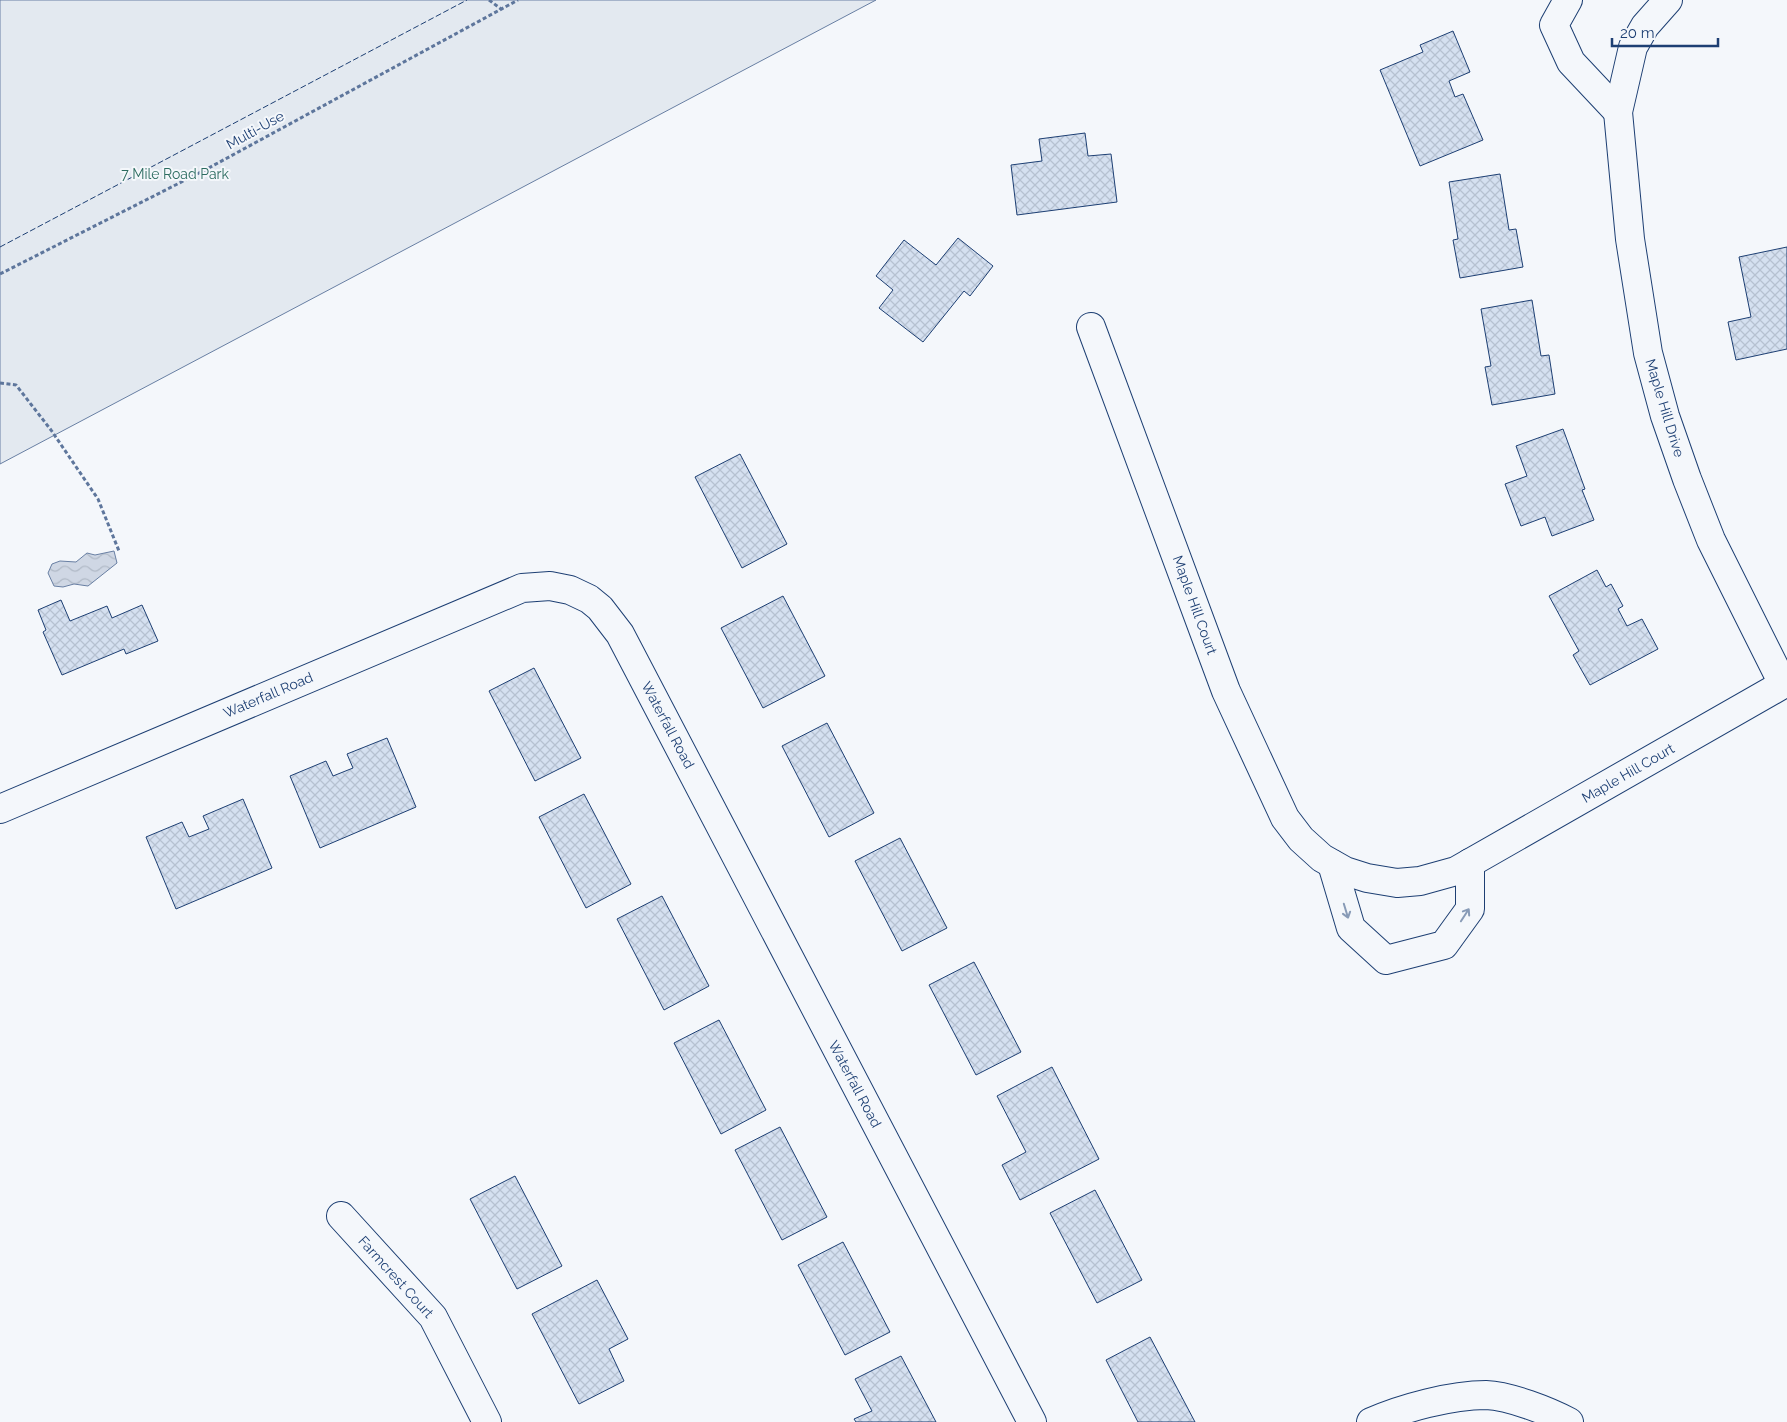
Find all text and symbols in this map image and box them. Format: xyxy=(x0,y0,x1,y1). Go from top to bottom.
scale bar xyxy=(1612,15,1718,47)
text: 20 m xyxy=(1620,24,1655,42)
street label: Multi-Use xyxy=(223,108,287,152)
park label: 7 Mile Road Park xyxy=(121,166,229,182)
street label: Maple Hill Drive xyxy=(1642,357,1688,459)
street label: Maple Hill Court xyxy=(1170,553,1220,657)
street label: Waterfall Road xyxy=(221,669,315,721)
street label: Waterfall Road xyxy=(638,679,698,771)
street label: Maple Hill Court xyxy=(1579,740,1677,806)
one-way arrow xyxy=(1341,902,1351,918)
one-way arrow xyxy=(1460,908,1470,922)
street label: Waterfall Road xyxy=(825,1038,885,1130)
street label: Farmcrest Court xyxy=(355,1233,437,1321)

